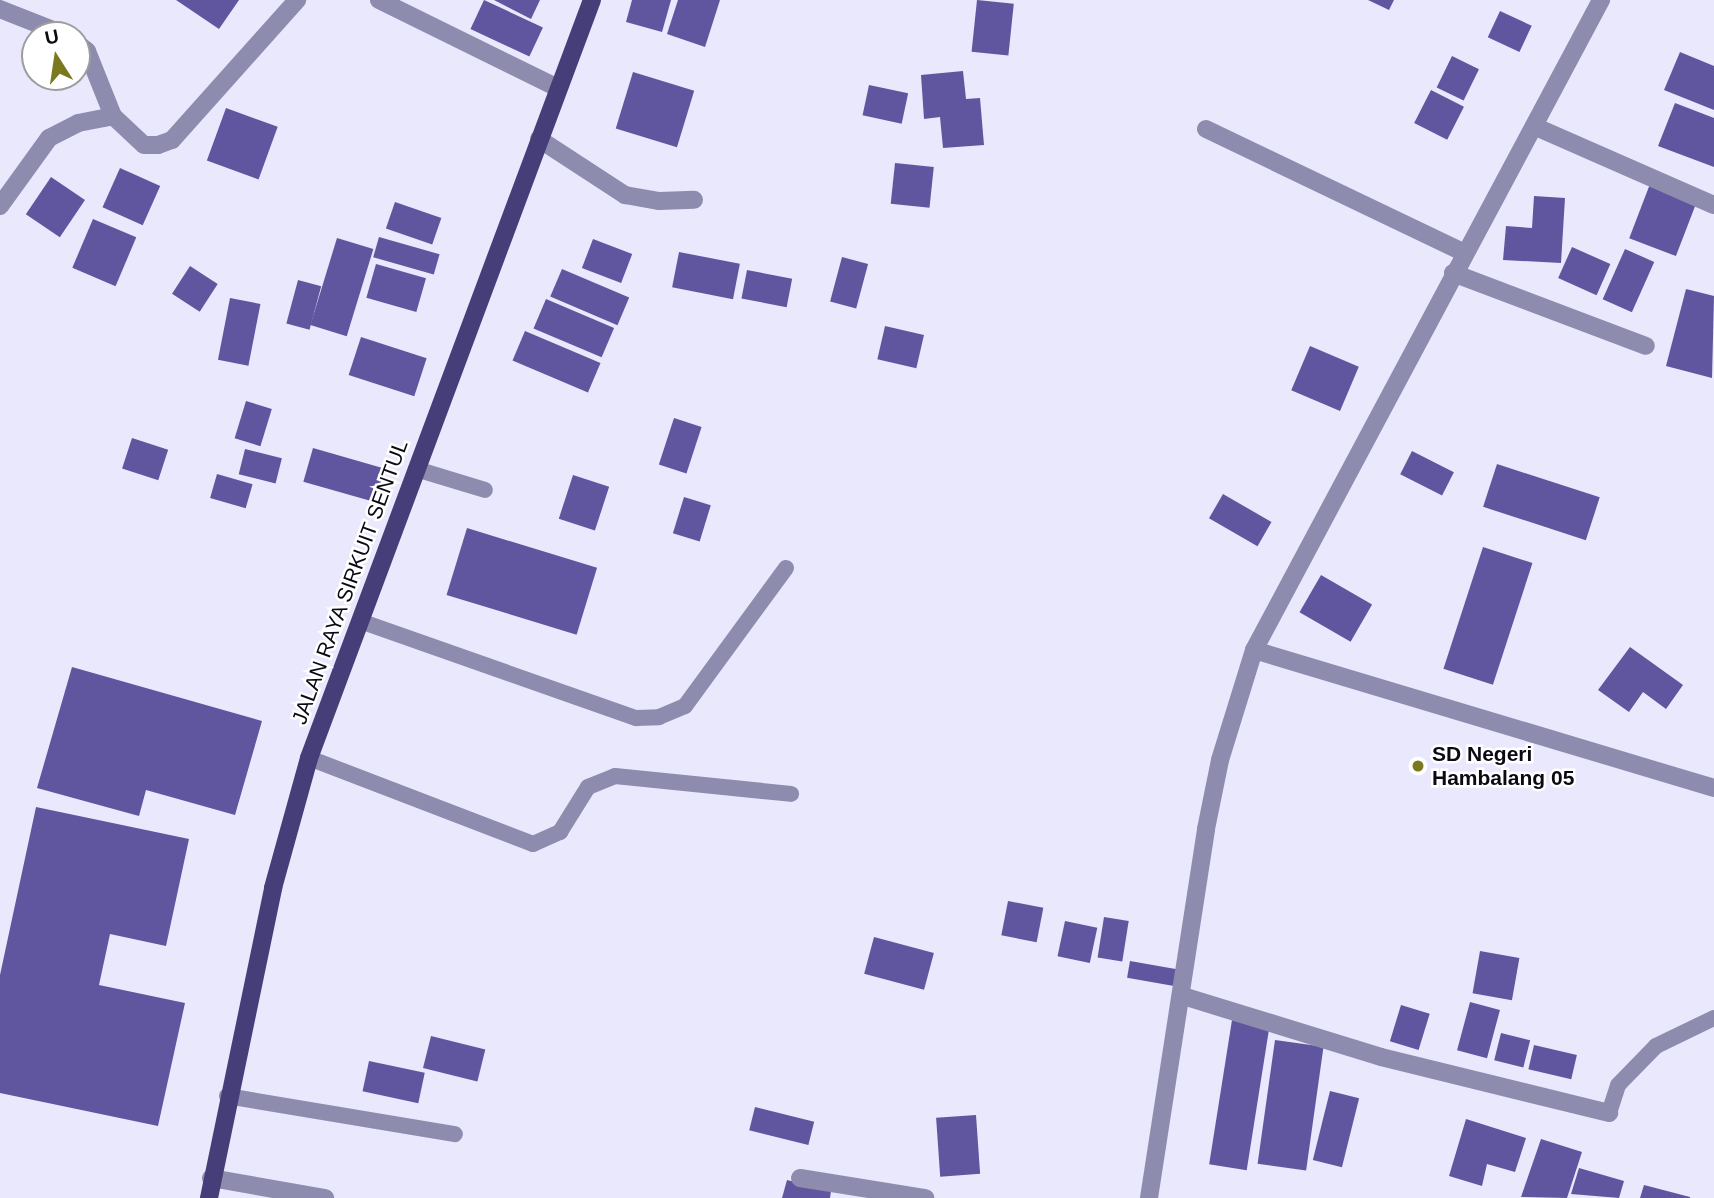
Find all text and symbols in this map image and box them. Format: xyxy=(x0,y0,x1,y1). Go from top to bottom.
north arrow xyxy=(21,21,91,91)
text: U xyxy=(43,25,61,49)
street label: JALAN RAYA SIRKUIT SENTUL xyxy=(286,436,414,728)
place label: SD Negeri Hambalang 05 xyxy=(1432,741,1574,791)
marker: SD Negeri Hambalang 05 xyxy=(1410,758,1426,774)

